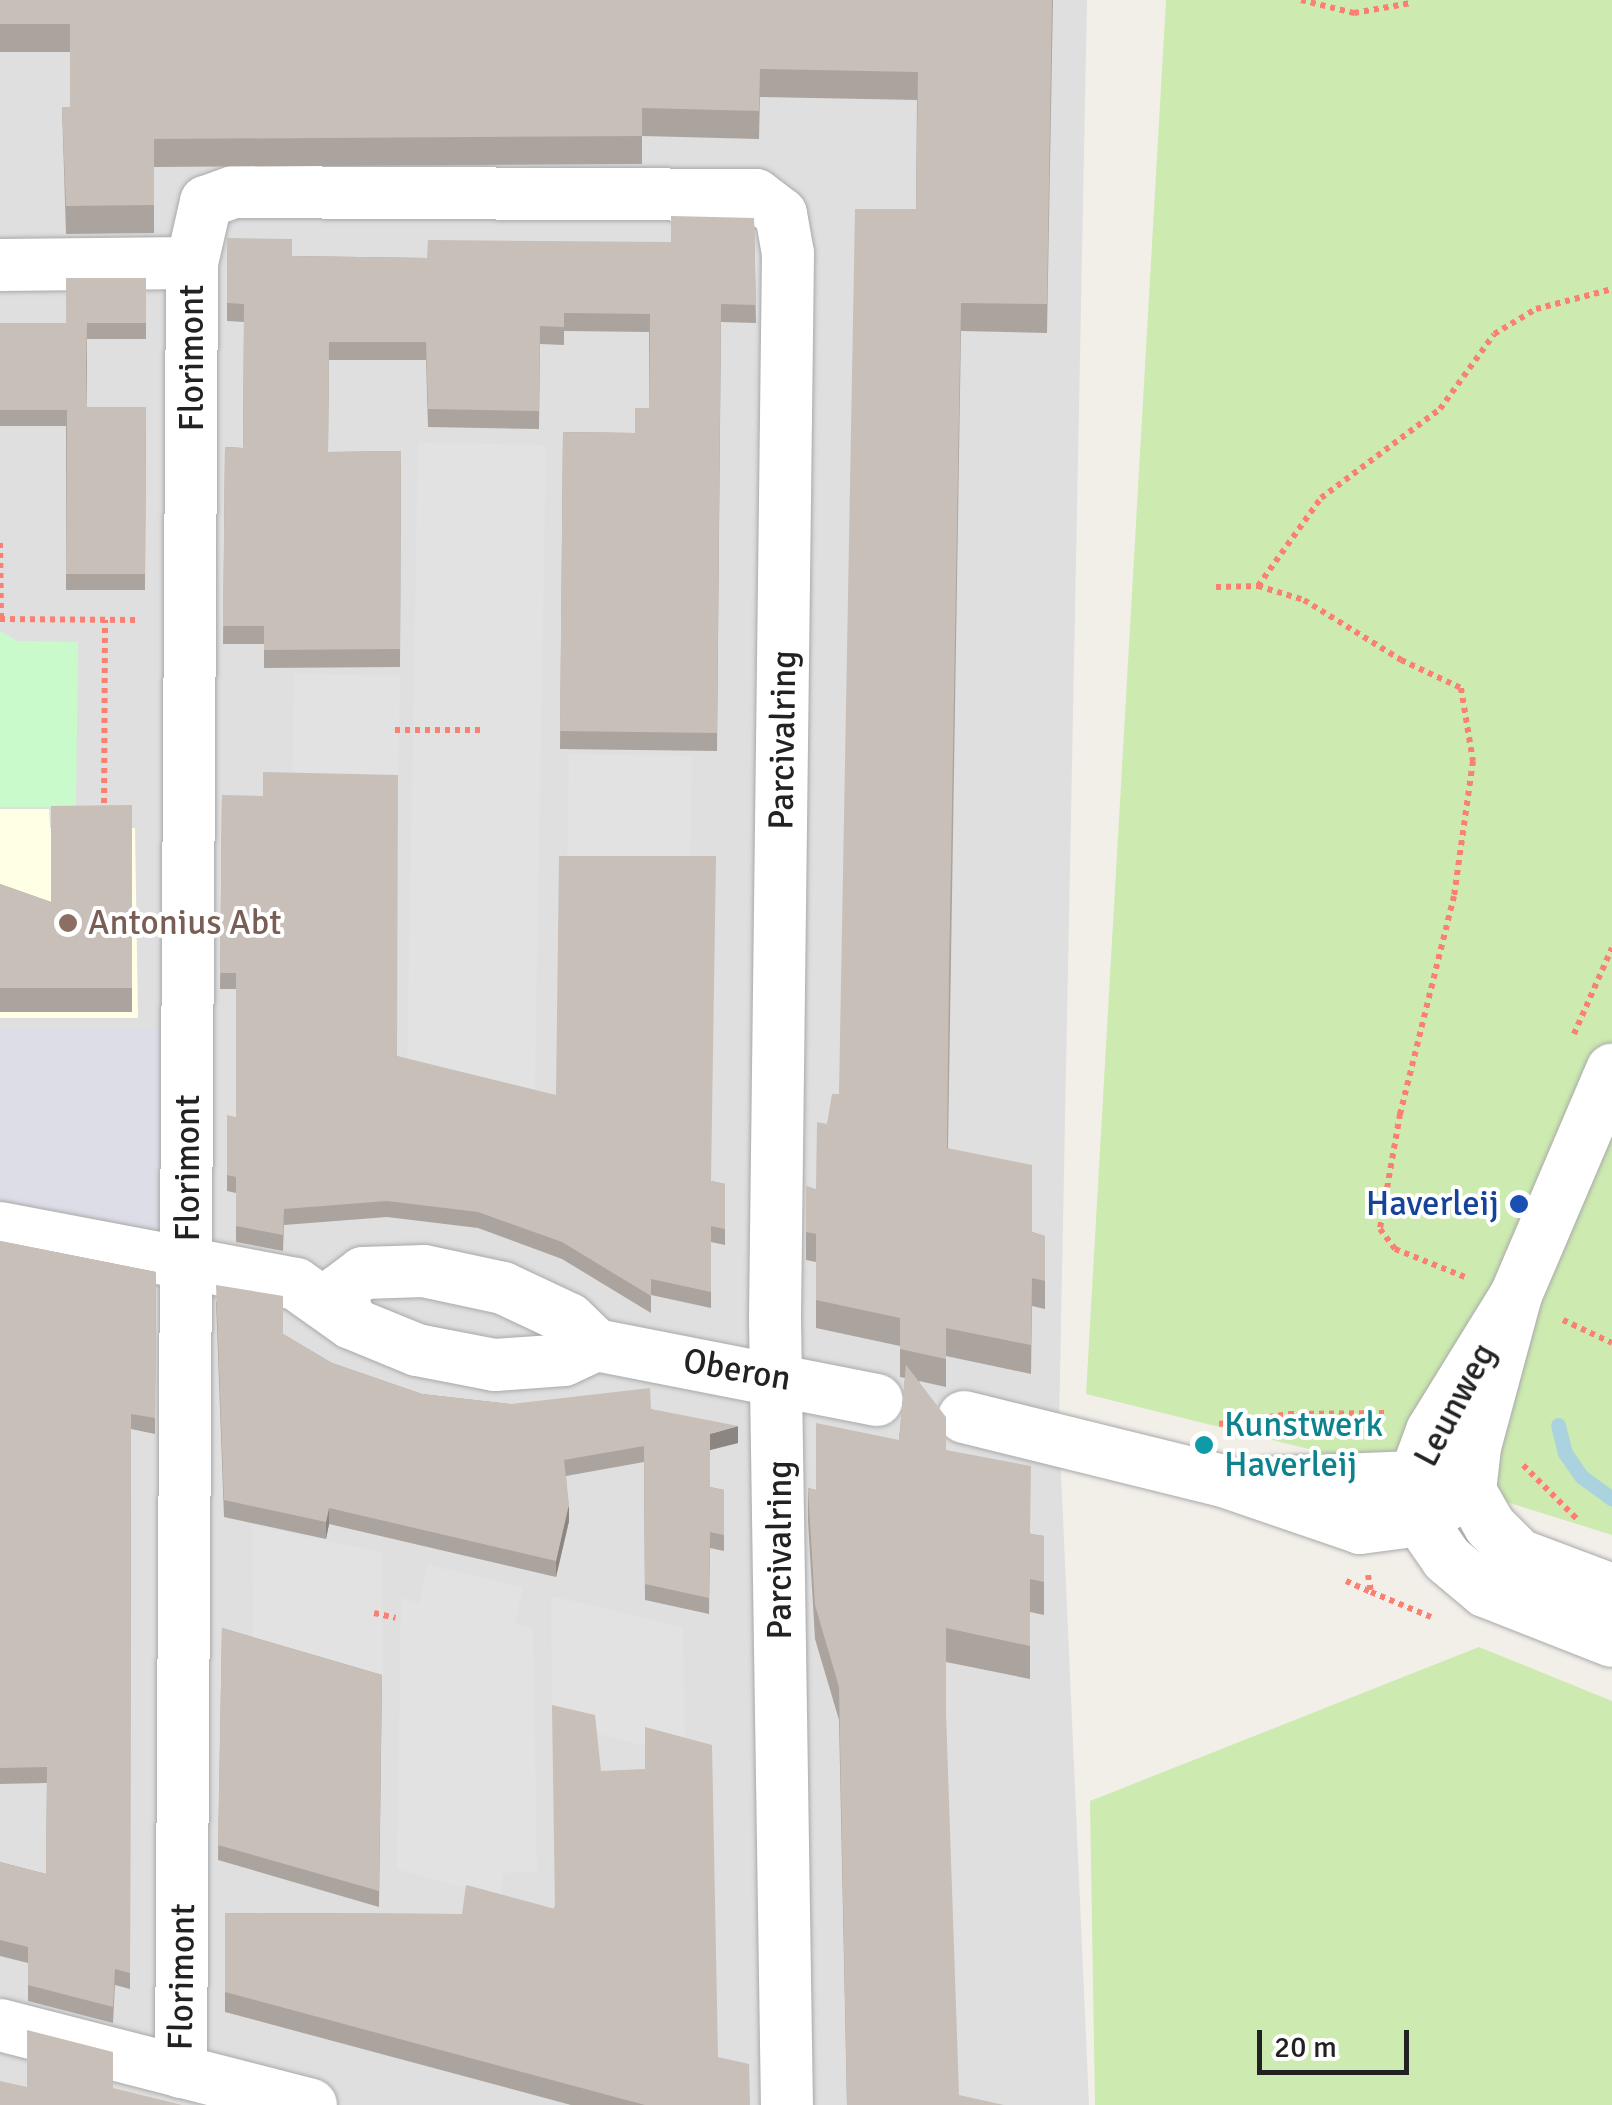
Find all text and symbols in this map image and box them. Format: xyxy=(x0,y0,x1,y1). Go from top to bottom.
street label: Florimont xyxy=(171,285,213,431)
street label: Parcivalring xyxy=(760,650,806,830)
place label: Antonius Abt xyxy=(88,902,281,944)
marker: Antonius Abt xyxy=(57,912,79,934)
street label: Florimont xyxy=(167,1095,209,1241)
place label: Haverleij xyxy=(1366,1183,1499,1225)
marker: Haverleij xyxy=(1508,1193,1530,1215)
street label: Leunweg xyxy=(1405,1336,1505,1474)
street label: Oberon xyxy=(680,1340,794,1400)
place label: Kunstwerk Haverleij xyxy=(1224,1404,1383,1486)
marker: Kunstwerk Haverleij xyxy=(1193,1434,1215,1456)
street label: Parcivalring xyxy=(759,1460,801,1640)
street label: Florimont xyxy=(160,1903,204,2051)
scale bar xyxy=(1262,2010,1414,2072)
text: 20 m xyxy=(1274,2029,1337,2066)

